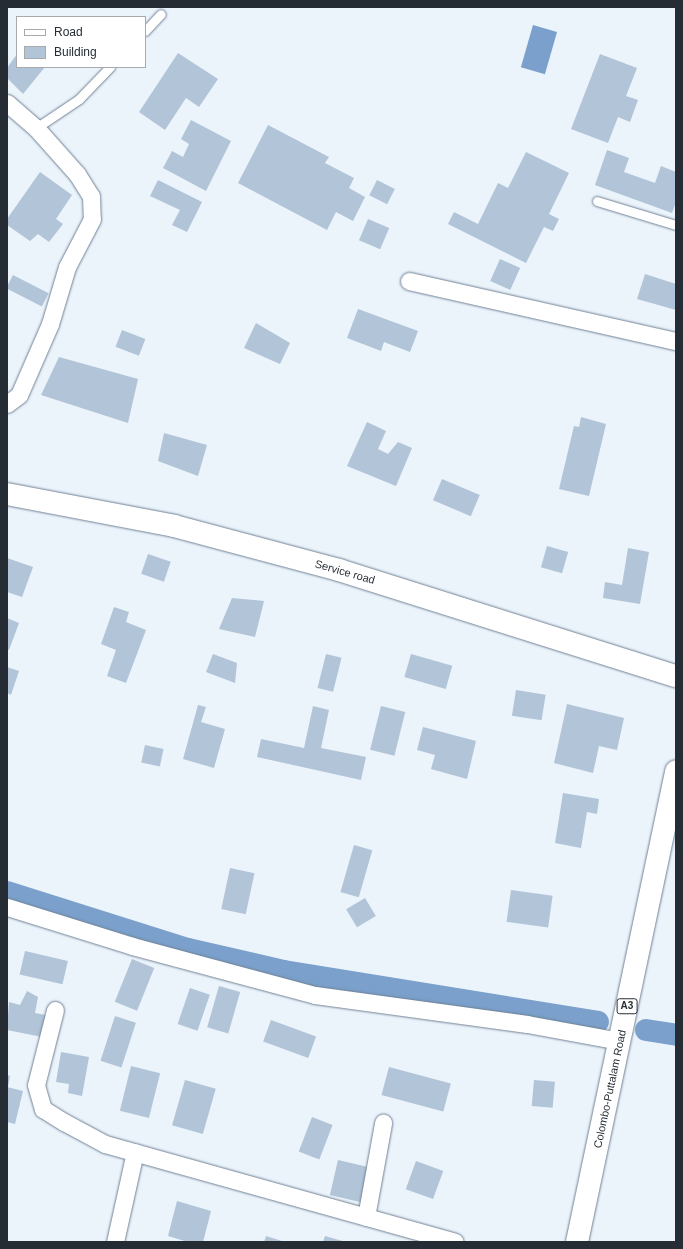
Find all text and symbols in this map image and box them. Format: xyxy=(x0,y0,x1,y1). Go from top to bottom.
legend xyxy=(16,16,146,68)
text: Road xyxy=(54,25,83,39)
text: Building xyxy=(54,45,97,59)
street label: Service road xyxy=(314,557,376,587)
road number: A3 xyxy=(616,998,638,1014)
street label: Colombo-Puttalam Road xyxy=(591,1029,629,1149)

